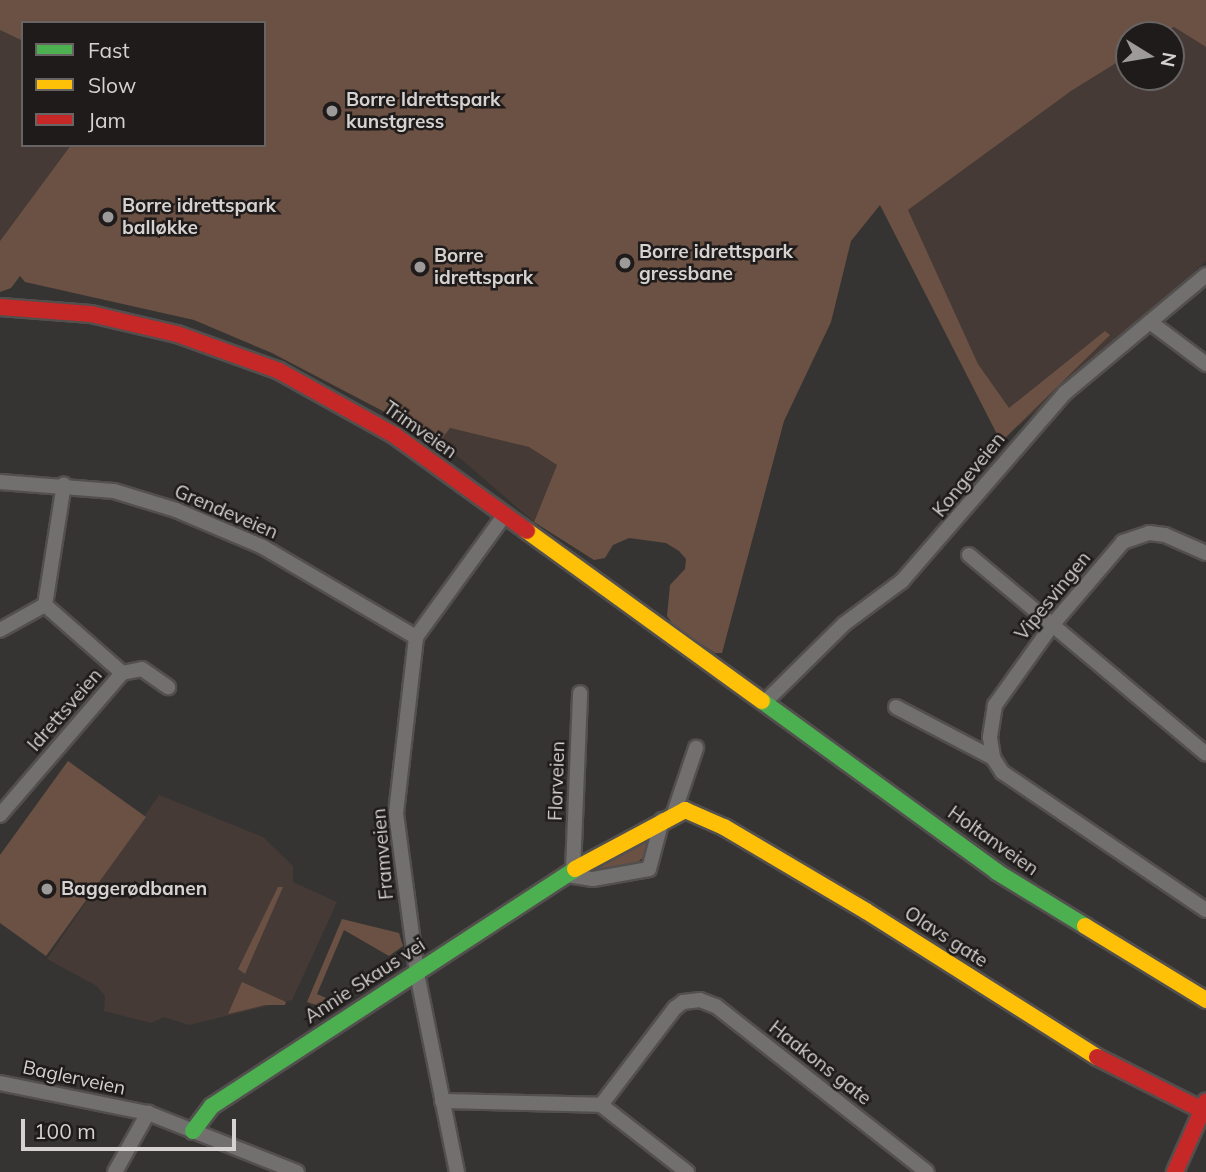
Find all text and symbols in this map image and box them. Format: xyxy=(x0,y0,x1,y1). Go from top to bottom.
legend xyxy=(21,21,266,147)
north arrow xyxy=(1115,21,1185,91)
text: Fast xyxy=(88,37,130,63)
text: N xyxy=(1156,50,1182,69)
text: Slow xyxy=(88,72,136,98)
place label: Borre Idrettspark kunstgress xyxy=(346,89,501,133)
marker: Borre Idrettspark kunstgress xyxy=(324,103,340,119)
text: Jam xyxy=(88,107,126,133)
place label: Borre idrettspark balløkke xyxy=(122,195,276,239)
marker: Borre idrettspark balløkke xyxy=(100,209,116,225)
place label: Borre idrettspark gressbane xyxy=(639,241,793,285)
place label: Borre idrettspark xyxy=(434,245,533,289)
marker: Borre idrettspark gressbane xyxy=(617,255,633,271)
marker: Borre idrettspark xyxy=(412,259,428,275)
street label: Trimveien xyxy=(379,396,461,464)
street label: Kongeveien xyxy=(928,428,1010,522)
street label: Grendeveien xyxy=(171,480,281,544)
street label: Vipesvingen xyxy=(1010,547,1096,645)
street label: Idrettsveien xyxy=(23,664,107,756)
street label: Florveien xyxy=(544,741,570,821)
street label: Holtanveien xyxy=(943,801,1043,881)
street label: Framveien xyxy=(368,807,398,901)
place label: Baggerødbanen xyxy=(61,878,207,900)
marker: Baggerødbanen xyxy=(39,881,55,897)
street label: Olavs gate xyxy=(900,902,992,972)
street label: Annie Skaus vei xyxy=(300,934,430,1028)
street label: Haakons gate xyxy=(765,1016,875,1110)
street label: Baglerveien xyxy=(21,1056,127,1100)
scale bar xyxy=(24,1106,240,1150)
text: 100 m xyxy=(34,1118,96,1144)

